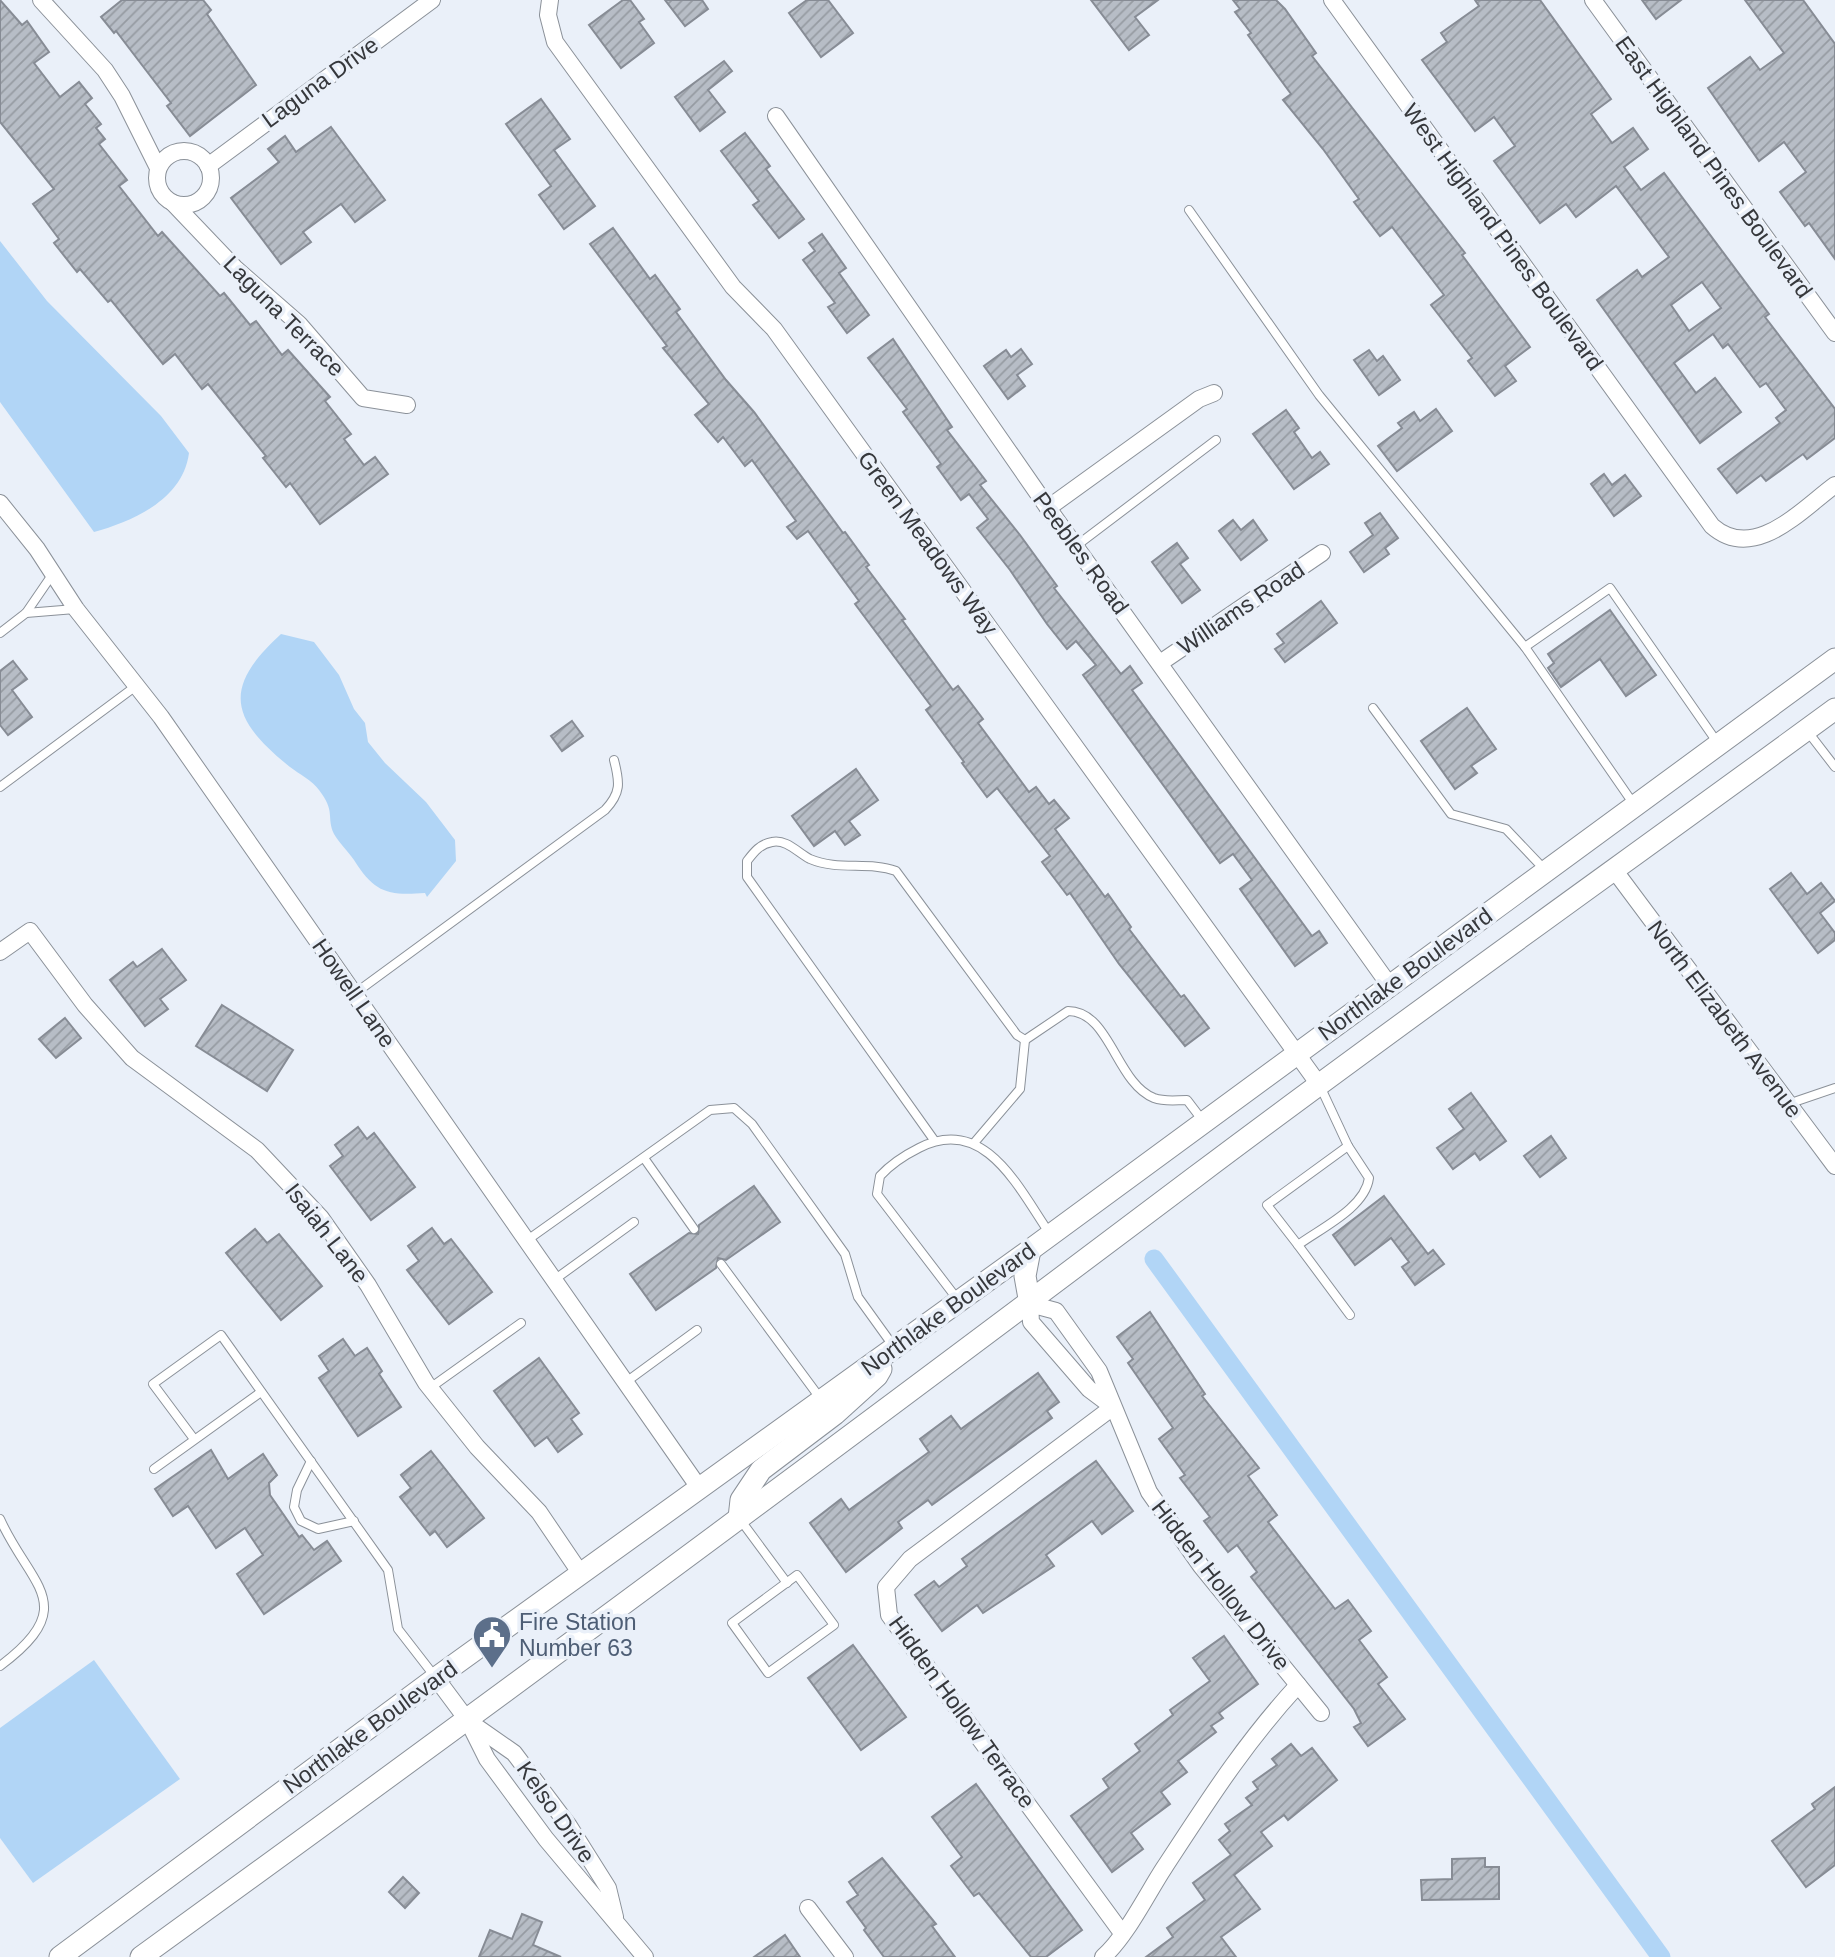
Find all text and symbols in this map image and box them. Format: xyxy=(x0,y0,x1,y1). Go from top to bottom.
street label: Laguna Drive xyxy=(257,31,383,133)
street label: East Highland Pines Boulevard xyxy=(1610,31,1818,303)
street label: West Highland Pines Boulevard xyxy=(1398,99,1608,375)
street label: Laguna Terrace xyxy=(218,250,350,382)
street label: Green Meadows Way xyxy=(853,446,1004,640)
street label: Peebles Road xyxy=(1028,487,1134,619)
street label: Williams Road xyxy=(1173,556,1309,660)
street label: Northlake Boulevard xyxy=(1313,902,1497,1046)
street label: North Elizabeth Avenue xyxy=(1642,915,1808,1123)
street label: Howell Lane xyxy=(307,934,401,1052)
street label: Isaiah Lane xyxy=(280,1178,374,1288)
street label: Northlake Boulevard xyxy=(856,1237,1040,1381)
street label: Hidden Hollow Drive xyxy=(1147,1495,1295,1675)
place label: Fire Station Number 63 xyxy=(519,1609,637,1661)
street label: Hidden Hollow Terrace xyxy=(884,1611,1040,1813)
public building icon: Fire Station Number 63 xyxy=(471,1614,513,1669)
street label: Northlake Boulevard xyxy=(278,1655,462,1799)
street label: Kelso Drive xyxy=(512,1756,600,1868)

